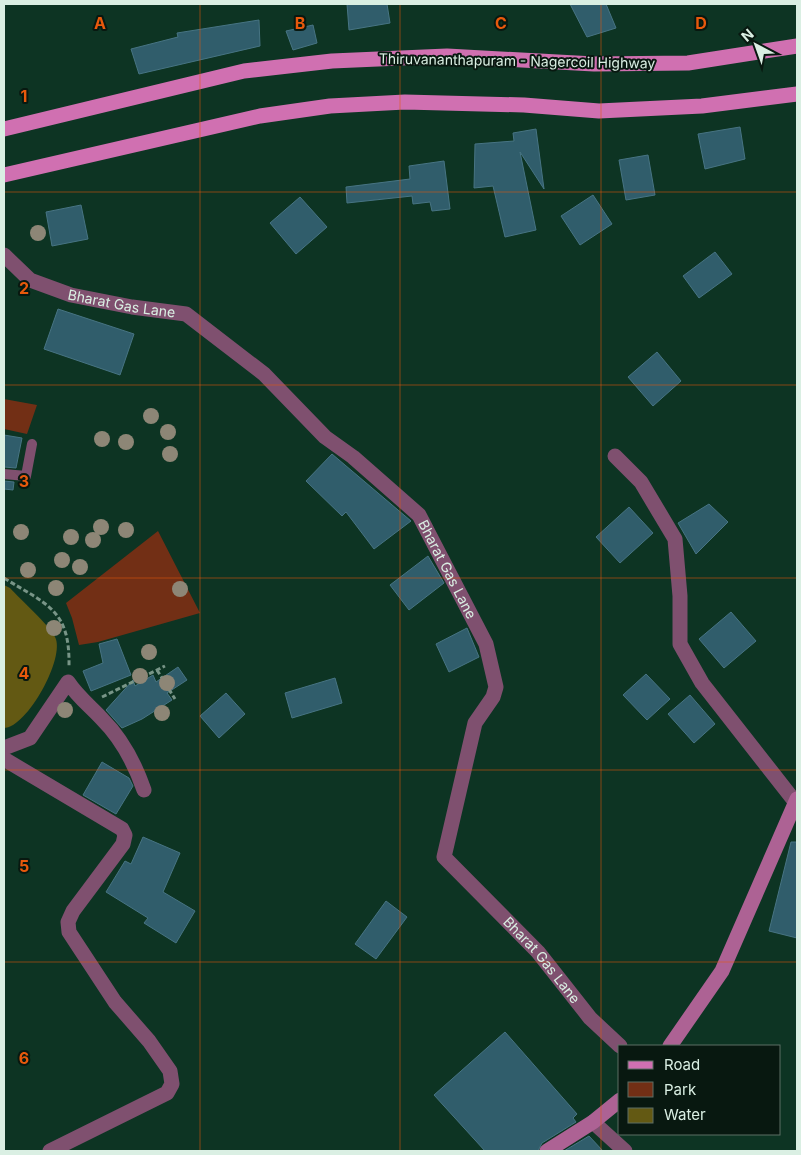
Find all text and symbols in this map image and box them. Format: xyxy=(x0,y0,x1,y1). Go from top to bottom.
text: A xyxy=(94,13,106,33)
text: B xyxy=(295,13,305,33)
text: C xyxy=(495,13,507,33)
text: D xyxy=(695,13,707,33)
north arrow xyxy=(731,20,781,70)
text: N xyxy=(738,25,757,45)
street label: Thiruvananthapuram - Nagercoil Highway xyxy=(379,50,656,71)
text: 1 xyxy=(21,86,27,106)
text: 2 xyxy=(19,278,29,298)
street label: Bharat Gas Lane xyxy=(66,286,176,321)
text: 3 xyxy=(19,471,29,491)
street label: Bharat Gas Lane xyxy=(415,517,480,621)
text: 4 xyxy=(19,663,30,683)
text: 5 xyxy=(19,856,29,876)
street label: Bharat Gas Lane xyxy=(500,913,584,1006)
legend xyxy=(618,1045,781,1135)
text: 6 xyxy=(19,1048,29,1068)
text: Road xyxy=(664,1055,700,1074)
text: Park xyxy=(664,1080,697,1099)
text: Water xyxy=(664,1105,706,1124)

